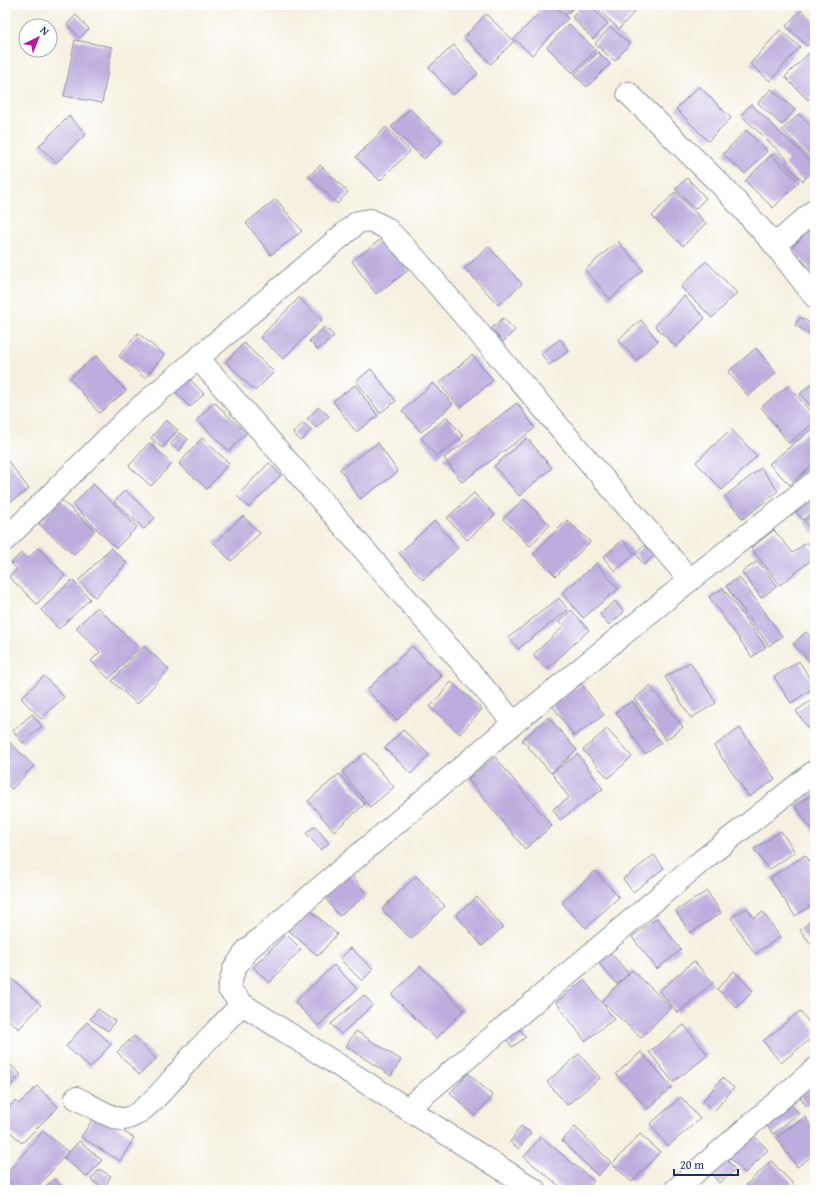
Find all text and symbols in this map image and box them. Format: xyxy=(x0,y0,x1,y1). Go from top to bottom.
north arrow xyxy=(18,18,58,58)
text: N xyxy=(37,22,53,39)
scale bar xyxy=(674,1151,738,1177)
text: 20 m xyxy=(680,1156,704,1173)

